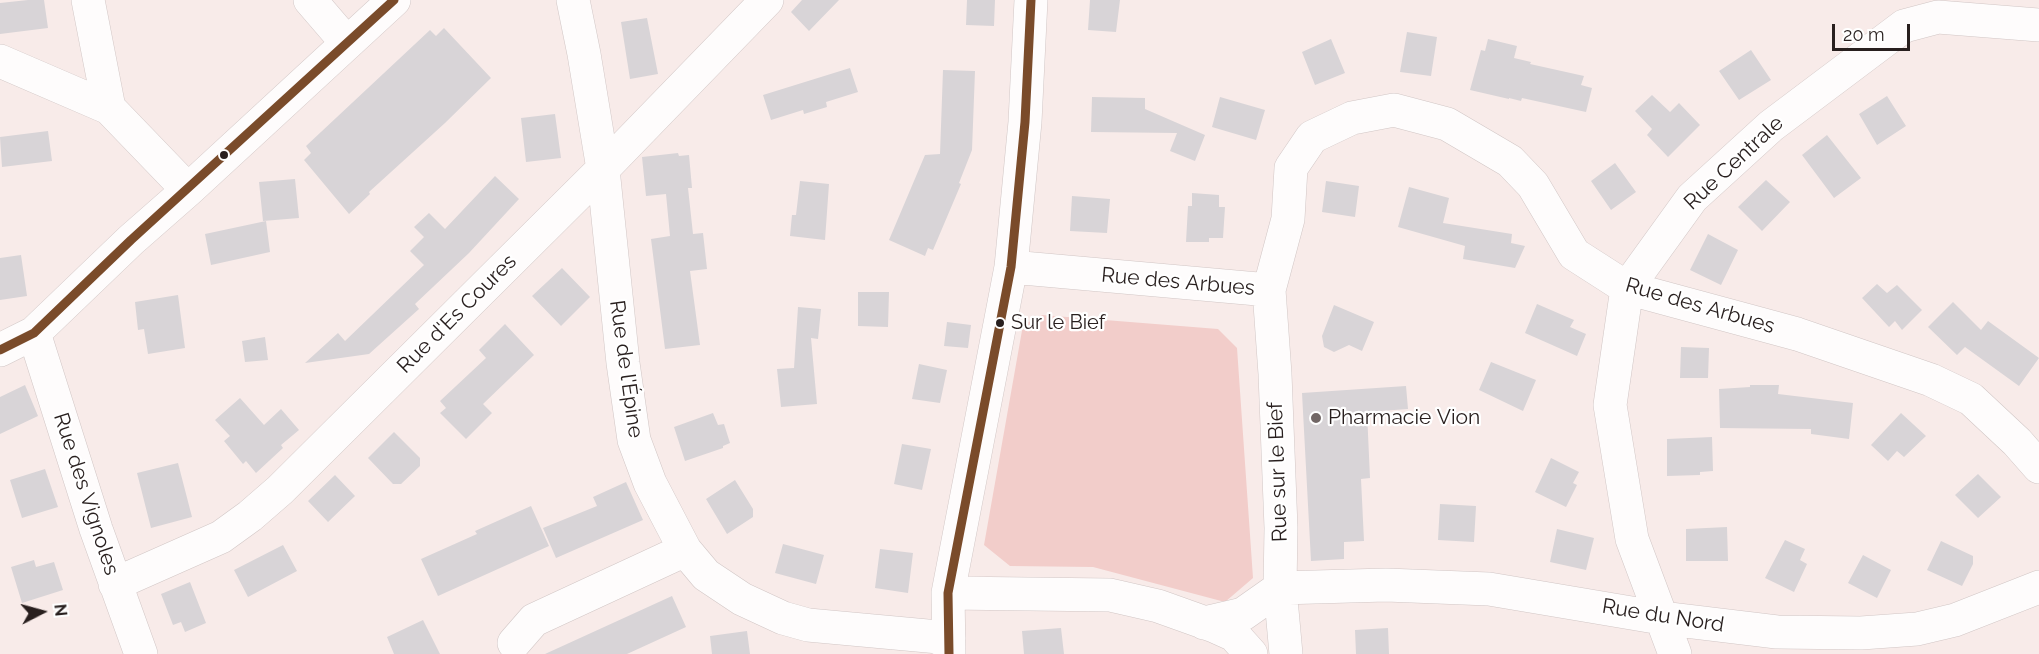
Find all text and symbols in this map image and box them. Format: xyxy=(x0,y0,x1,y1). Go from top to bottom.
scale bar xyxy=(1835,12,1913,50)
text: 20 m xyxy=(1843,24,1885,45)
street label: Rue Centrale xyxy=(1679,111,1789,215)
unlabelled marker xyxy=(218,149,230,161)
street label: Rue d'Es Coures xyxy=(392,249,522,379)
street label: Rue des Arbues xyxy=(1100,263,1256,301)
street label: Rue des Arbues xyxy=(1622,273,1778,339)
street label: Rue de l'Épine xyxy=(604,299,648,439)
place label: Sur le Bief xyxy=(1011,311,1105,335)
marker: Sur le Bief xyxy=(994,317,1006,329)
street label: Rue sur le Bief xyxy=(1263,402,1293,542)
place label: Pharmacie Vion xyxy=(1328,405,1480,431)
street label: Rue des Vignoles xyxy=(48,410,124,578)
marker: Pharmacie Vion xyxy=(1309,411,1323,425)
north arrow xyxy=(12,582,72,642)
street label: Rue du Nord xyxy=(1600,594,1726,638)
text: N xyxy=(50,603,70,617)

